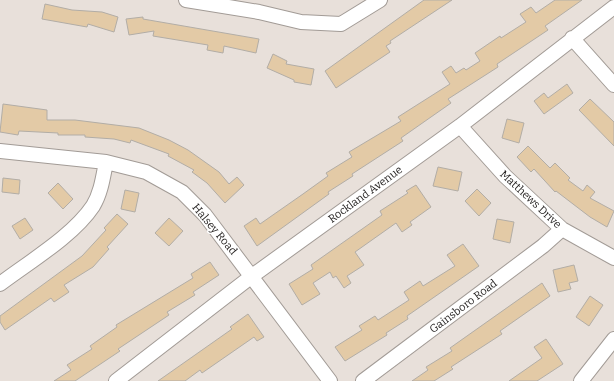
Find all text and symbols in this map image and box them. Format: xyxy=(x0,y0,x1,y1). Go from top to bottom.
street label: Rockland Avenue xyxy=(326,163,405,226)
street label: Matthews Drive xyxy=(497,168,564,231)
street label: Halsey Road xyxy=(189,201,240,258)
street label: Gainsboro Road xyxy=(427,276,500,336)

